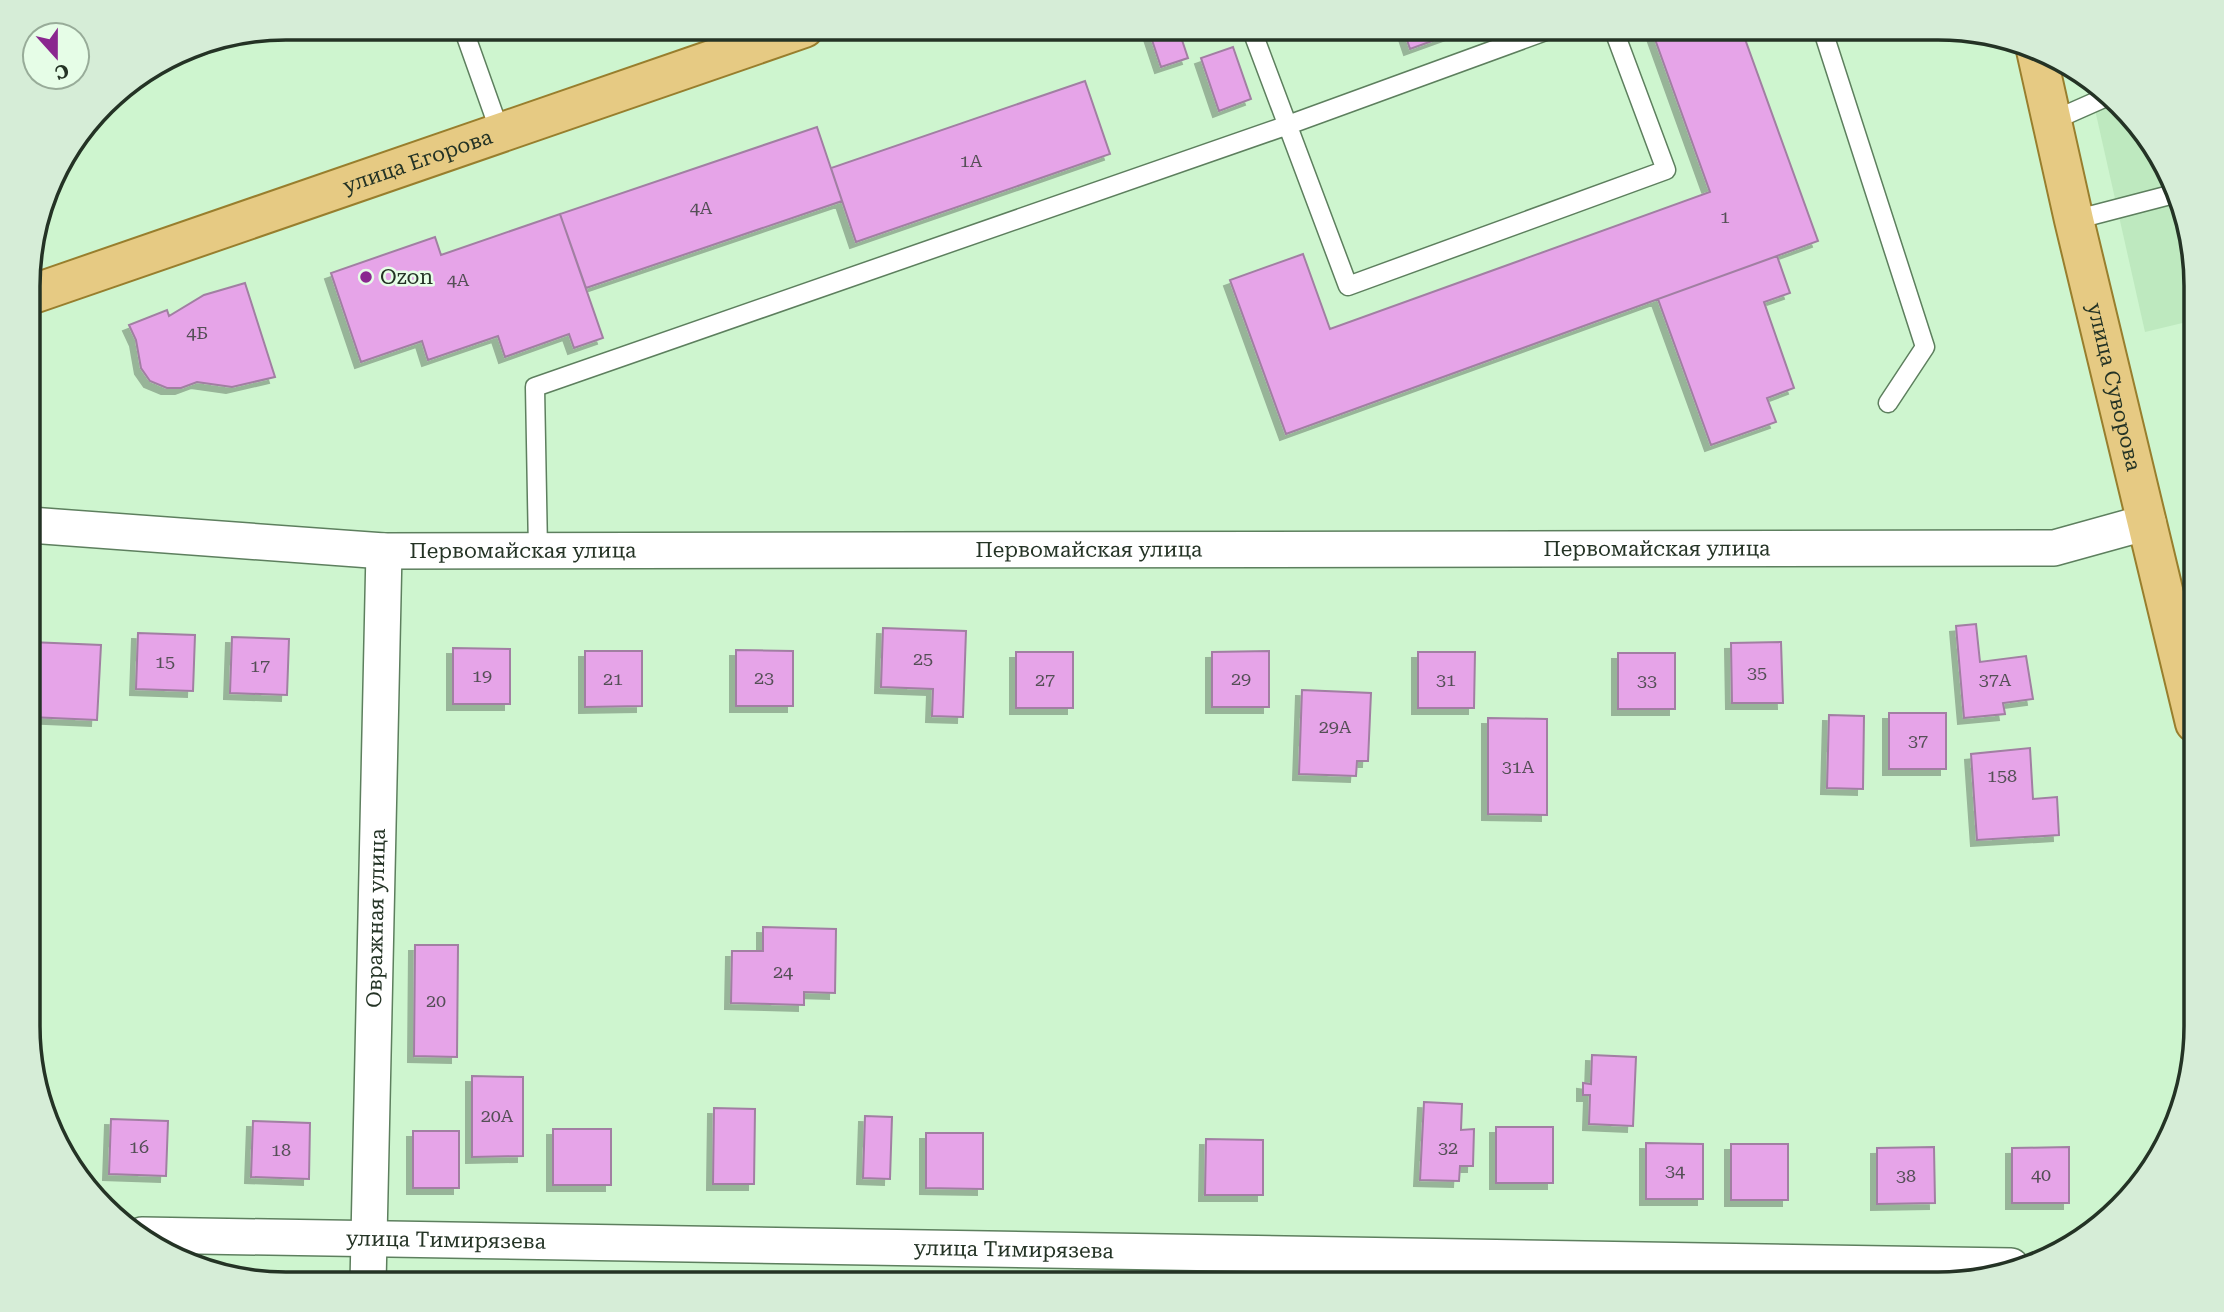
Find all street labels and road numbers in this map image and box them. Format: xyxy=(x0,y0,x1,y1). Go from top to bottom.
street label: улица Егорова xyxy=(340,124,496,198)
street label: улица Суворова xyxy=(2082,301,2146,474)
street label: Первомайская улица xyxy=(1544,537,1771,561)
street label: Первомайская улица xyxy=(976,538,1203,562)
street label: Первомайская улица xyxy=(410,539,637,563)
street label: Овражная улица xyxy=(362,828,390,1008)
street label: улица Тимирязева xyxy=(346,1226,547,1254)
street label: улица Тимирязева xyxy=(914,1236,1115,1263)

